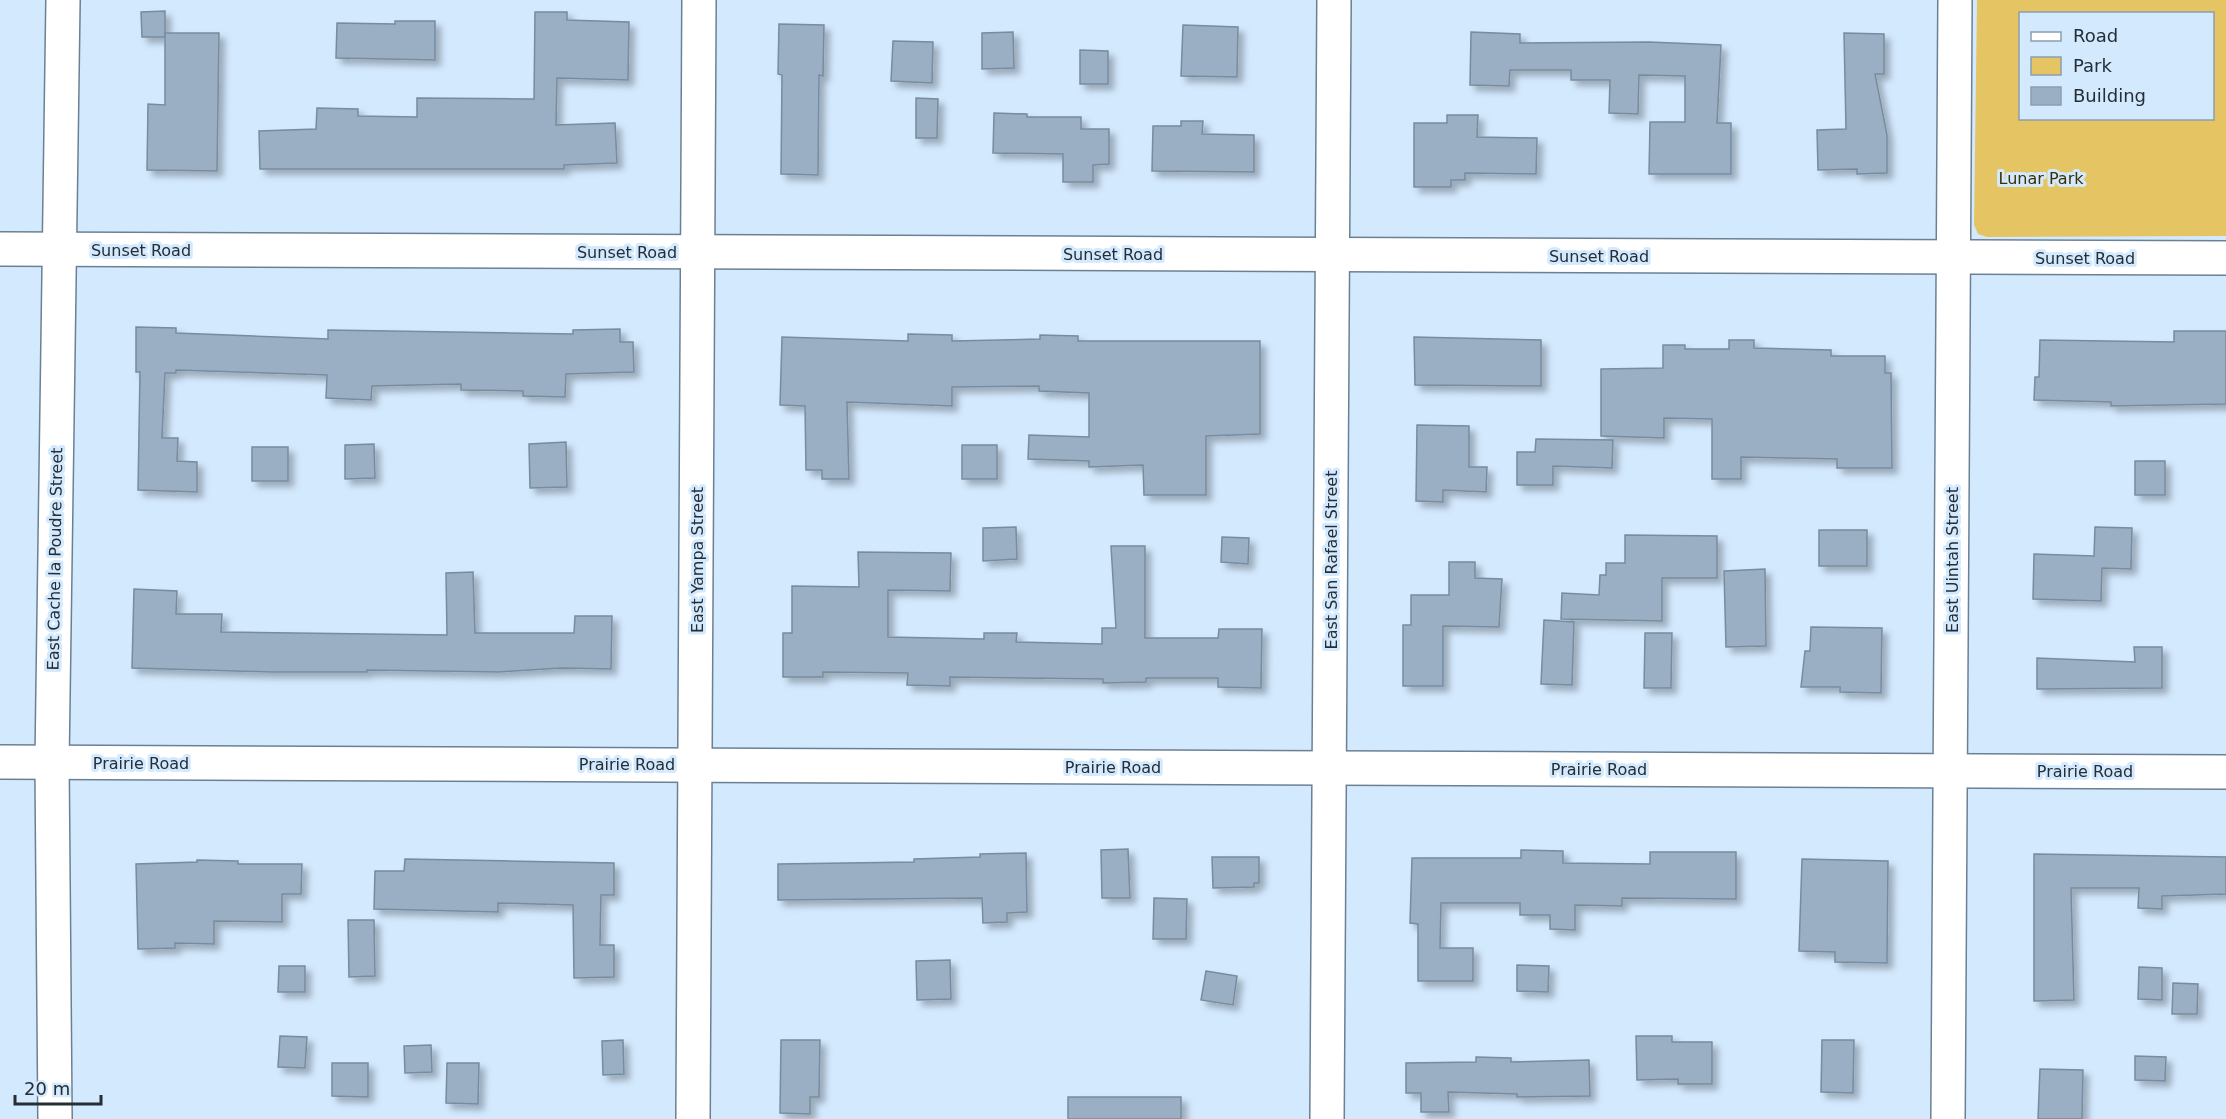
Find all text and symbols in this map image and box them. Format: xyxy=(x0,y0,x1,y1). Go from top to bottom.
legend xyxy=(2019,12,2214,120)
text: Road xyxy=(2073,25,2118,46)
text: Park xyxy=(2073,55,2112,76)
text: Building xyxy=(2073,85,2146,106)
park label: Lunar Park xyxy=(1999,169,2084,188)
street label: Sunset Road xyxy=(91,241,191,260)
street label: Sunset Road xyxy=(577,243,677,262)
street label: Sunset Road xyxy=(1063,245,1163,264)
street label: Sunset Road xyxy=(1549,247,1649,266)
street label: Sunset Road xyxy=(2035,249,2135,268)
street label: East Cache la Poudre Street xyxy=(44,447,66,671)
street label: East San Rafael Street xyxy=(1322,471,1341,649)
street label: East Yampa Street xyxy=(688,487,707,633)
street label: East Uintah Street xyxy=(1943,487,1962,633)
street label: Prairie Road xyxy=(93,754,189,773)
street label: Prairie Road xyxy=(579,755,675,774)
street label: Prairie Road xyxy=(1065,758,1161,777)
street label: Prairie Road xyxy=(1551,760,1647,779)
street label: Prairie Road xyxy=(2037,762,2133,781)
scale bar xyxy=(15,1068,100,1106)
text: 20 m xyxy=(24,1078,70,1099)

